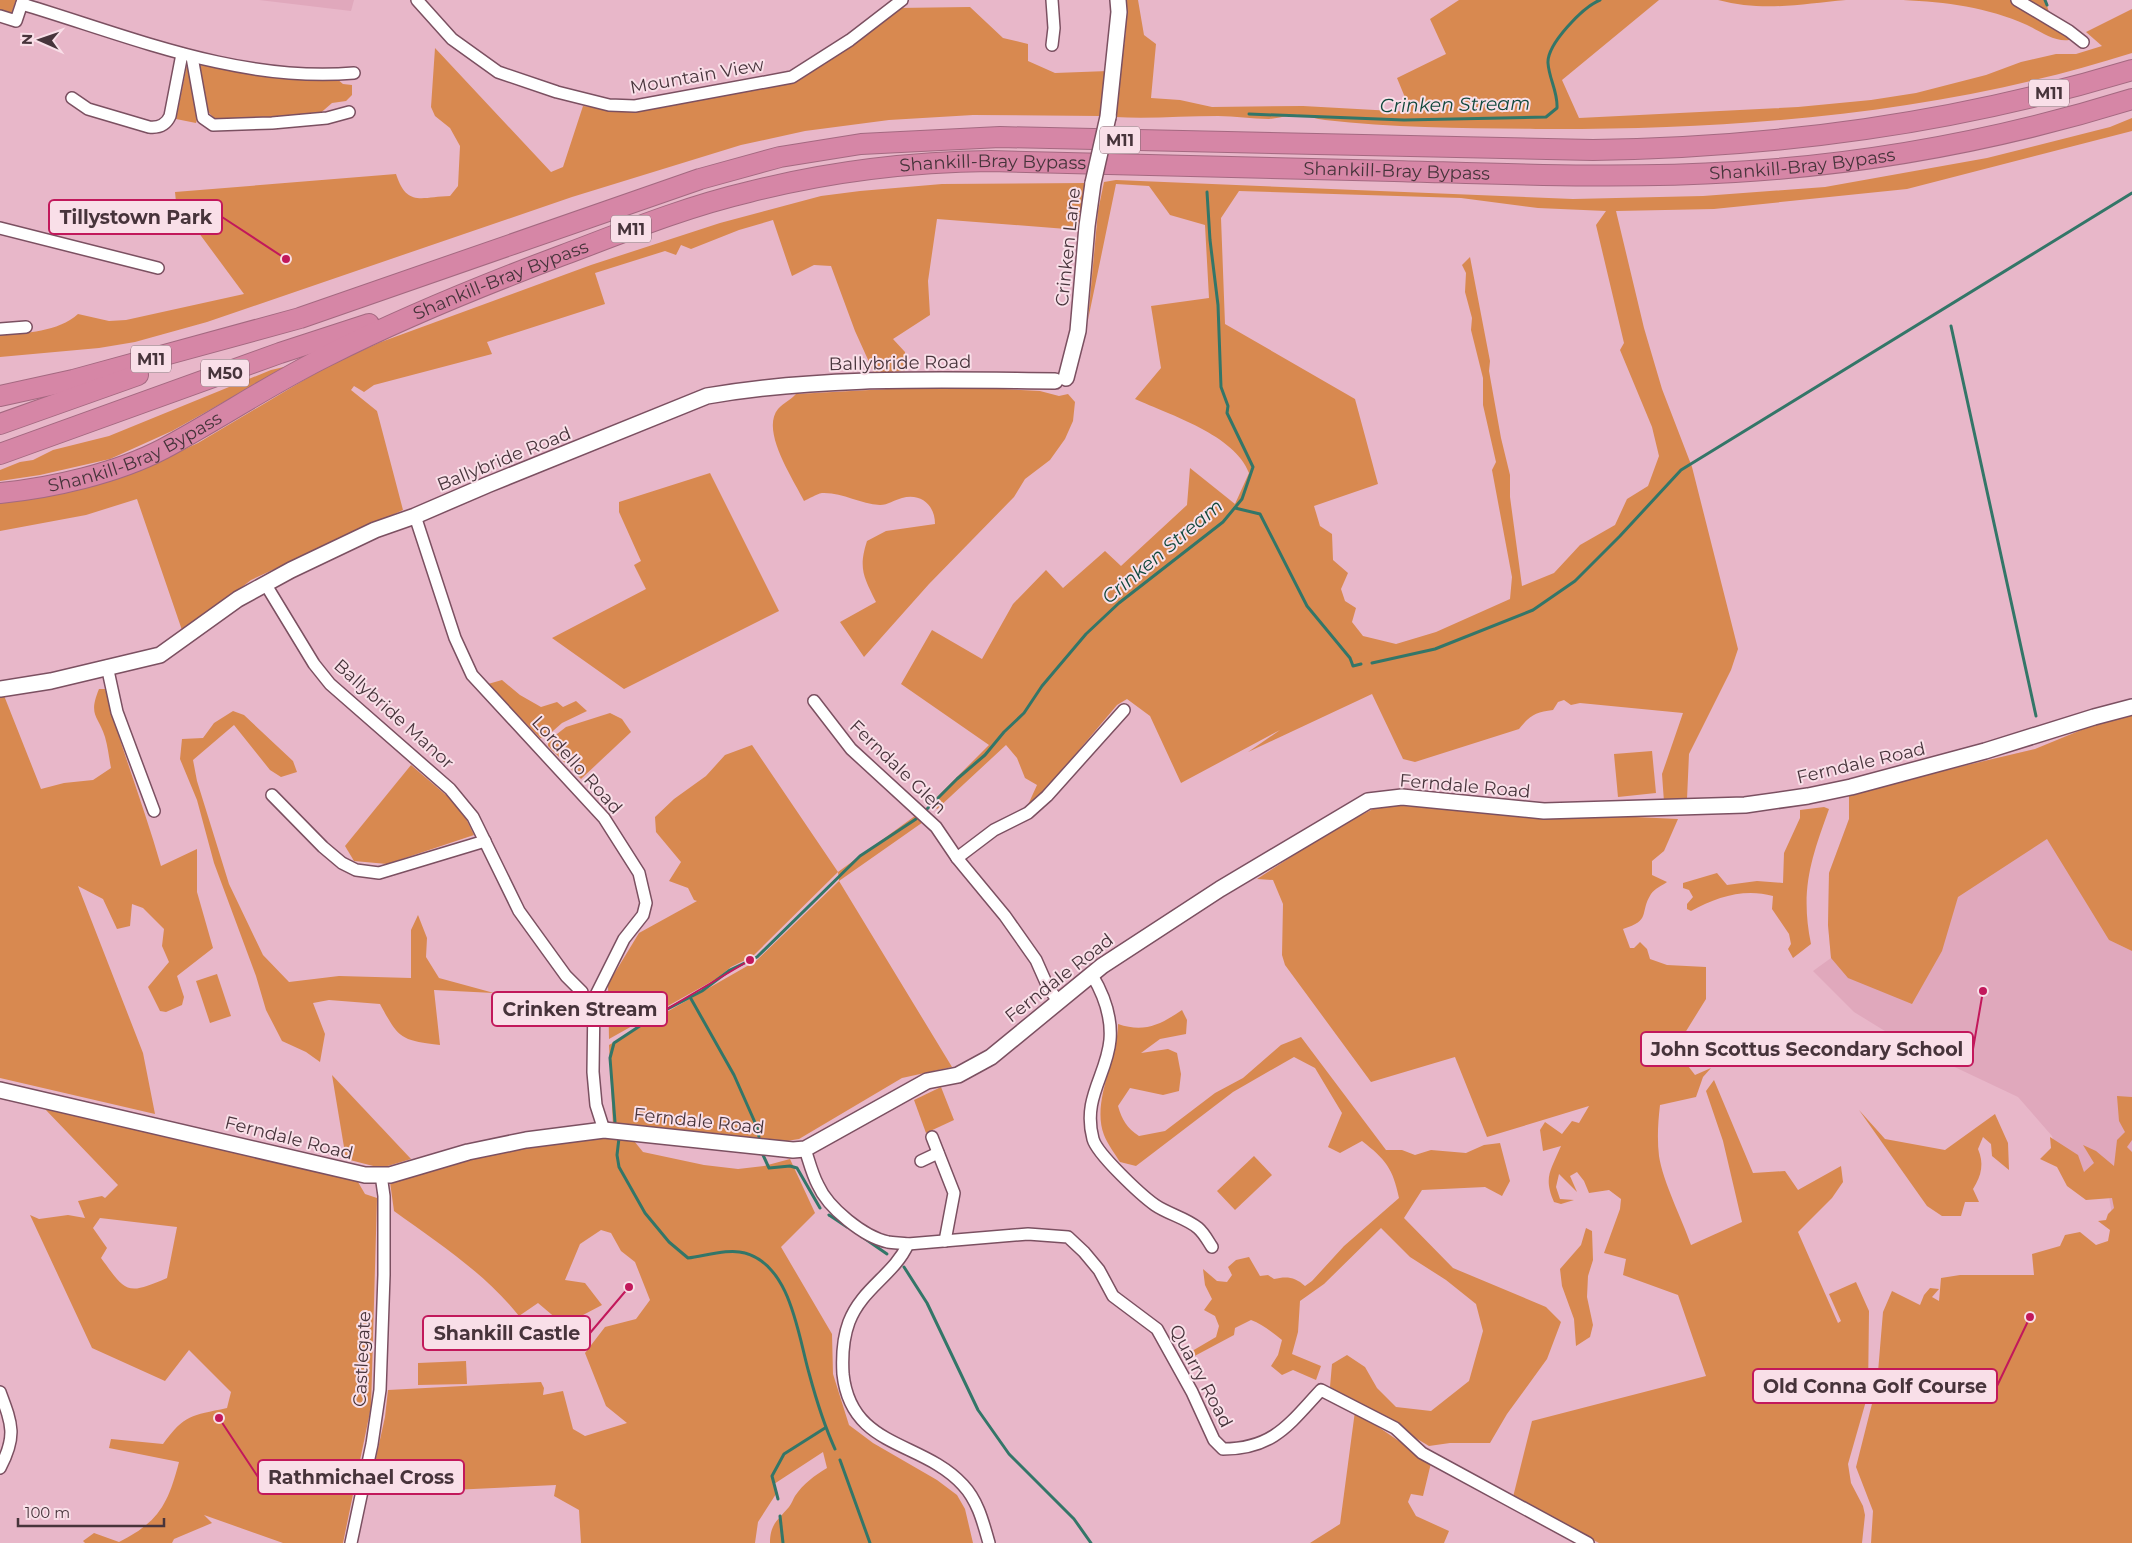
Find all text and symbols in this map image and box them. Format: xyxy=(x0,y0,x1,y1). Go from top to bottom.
north arrow xyxy=(15,15,65,65)
text: N xyxy=(18,34,36,46)
street label: Mountain View xyxy=(628,53,766,99)
road number: M11 xyxy=(2029,80,2069,106)
water label: Crinken Stream xyxy=(1380,92,1530,117)
road number: M11 xyxy=(1100,126,1140,154)
street label: Shankill-Bray Bypass xyxy=(1709,144,1897,184)
street label: Shankill-Bray Bypass xyxy=(899,150,1087,177)
street label: Shankill-Bray Bypass xyxy=(1303,157,1491,185)
street label: Crinken Lane xyxy=(1051,186,1085,307)
callout: Tillystown Park xyxy=(49,200,222,234)
text: Tillystown Park xyxy=(60,206,213,229)
road number: M11 xyxy=(611,215,651,242)
street label: Shankill-Bray Bypass xyxy=(410,235,592,325)
road number: M11 xyxy=(131,346,171,372)
street label: Ballybride Road xyxy=(829,351,971,375)
road number: M50 xyxy=(201,359,249,386)
street label: Shankill-Bray Bypass xyxy=(46,407,226,497)
street label: Ballybride Road xyxy=(434,422,574,496)
water label: Crinken Stream xyxy=(1097,494,1227,609)
street label: Ballybride Manor xyxy=(329,654,459,774)
street label: Lordello Road xyxy=(527,711,627,819)
street label: Ferndale Glen xyxy=(845,715,951,819)
street label: Ferndale Road xyxy=(1794,737,1928,789)
street label: Ferndale Road xyxy=(1399,769,1531,803)
street label: Ferndale Road xyxy=(1000,929,1118,1027)
callout: Crinken Stream xyxy=(492,992,667,1026)
text: Crinken Stream xyxy=(503,998,658,1021)
callout: John Scottus Secondary School xyxy=(1641,1032,1973,1066)
text: John Scottus Secondary School xyxy=(1650,1038,1963,1061)
street label: Ferndale Road xyxy=(632,1103,766,1139)
street label: Ferndale Road xyxy=(223,1111,355,1165)
street label: Castlegate xyxy=(349,1310,375,1407)
callout: Shankill Castle xyxy=(423,1316,590,1350)
street label: Quarry Road xyxy=(1165,1321,1237,1431)
text: Shankill Castle xyxy=(434,1322,580,1345)
callout: Old Conna Golf Course xyxy=(1753,1369,1997,1403)
text: Old Conna Golf Course xyxy=(1763,1375,1987,1398)
callout: Rathmichael Cross xyxy=(258,1460,464,1494)
text: Rathmichael Cross xyxy=(268,1466,454,1489)
scale bar xyxy=(18,1496,164,1528)
text: 100 m xyxy=(25,1503,70,1522)

